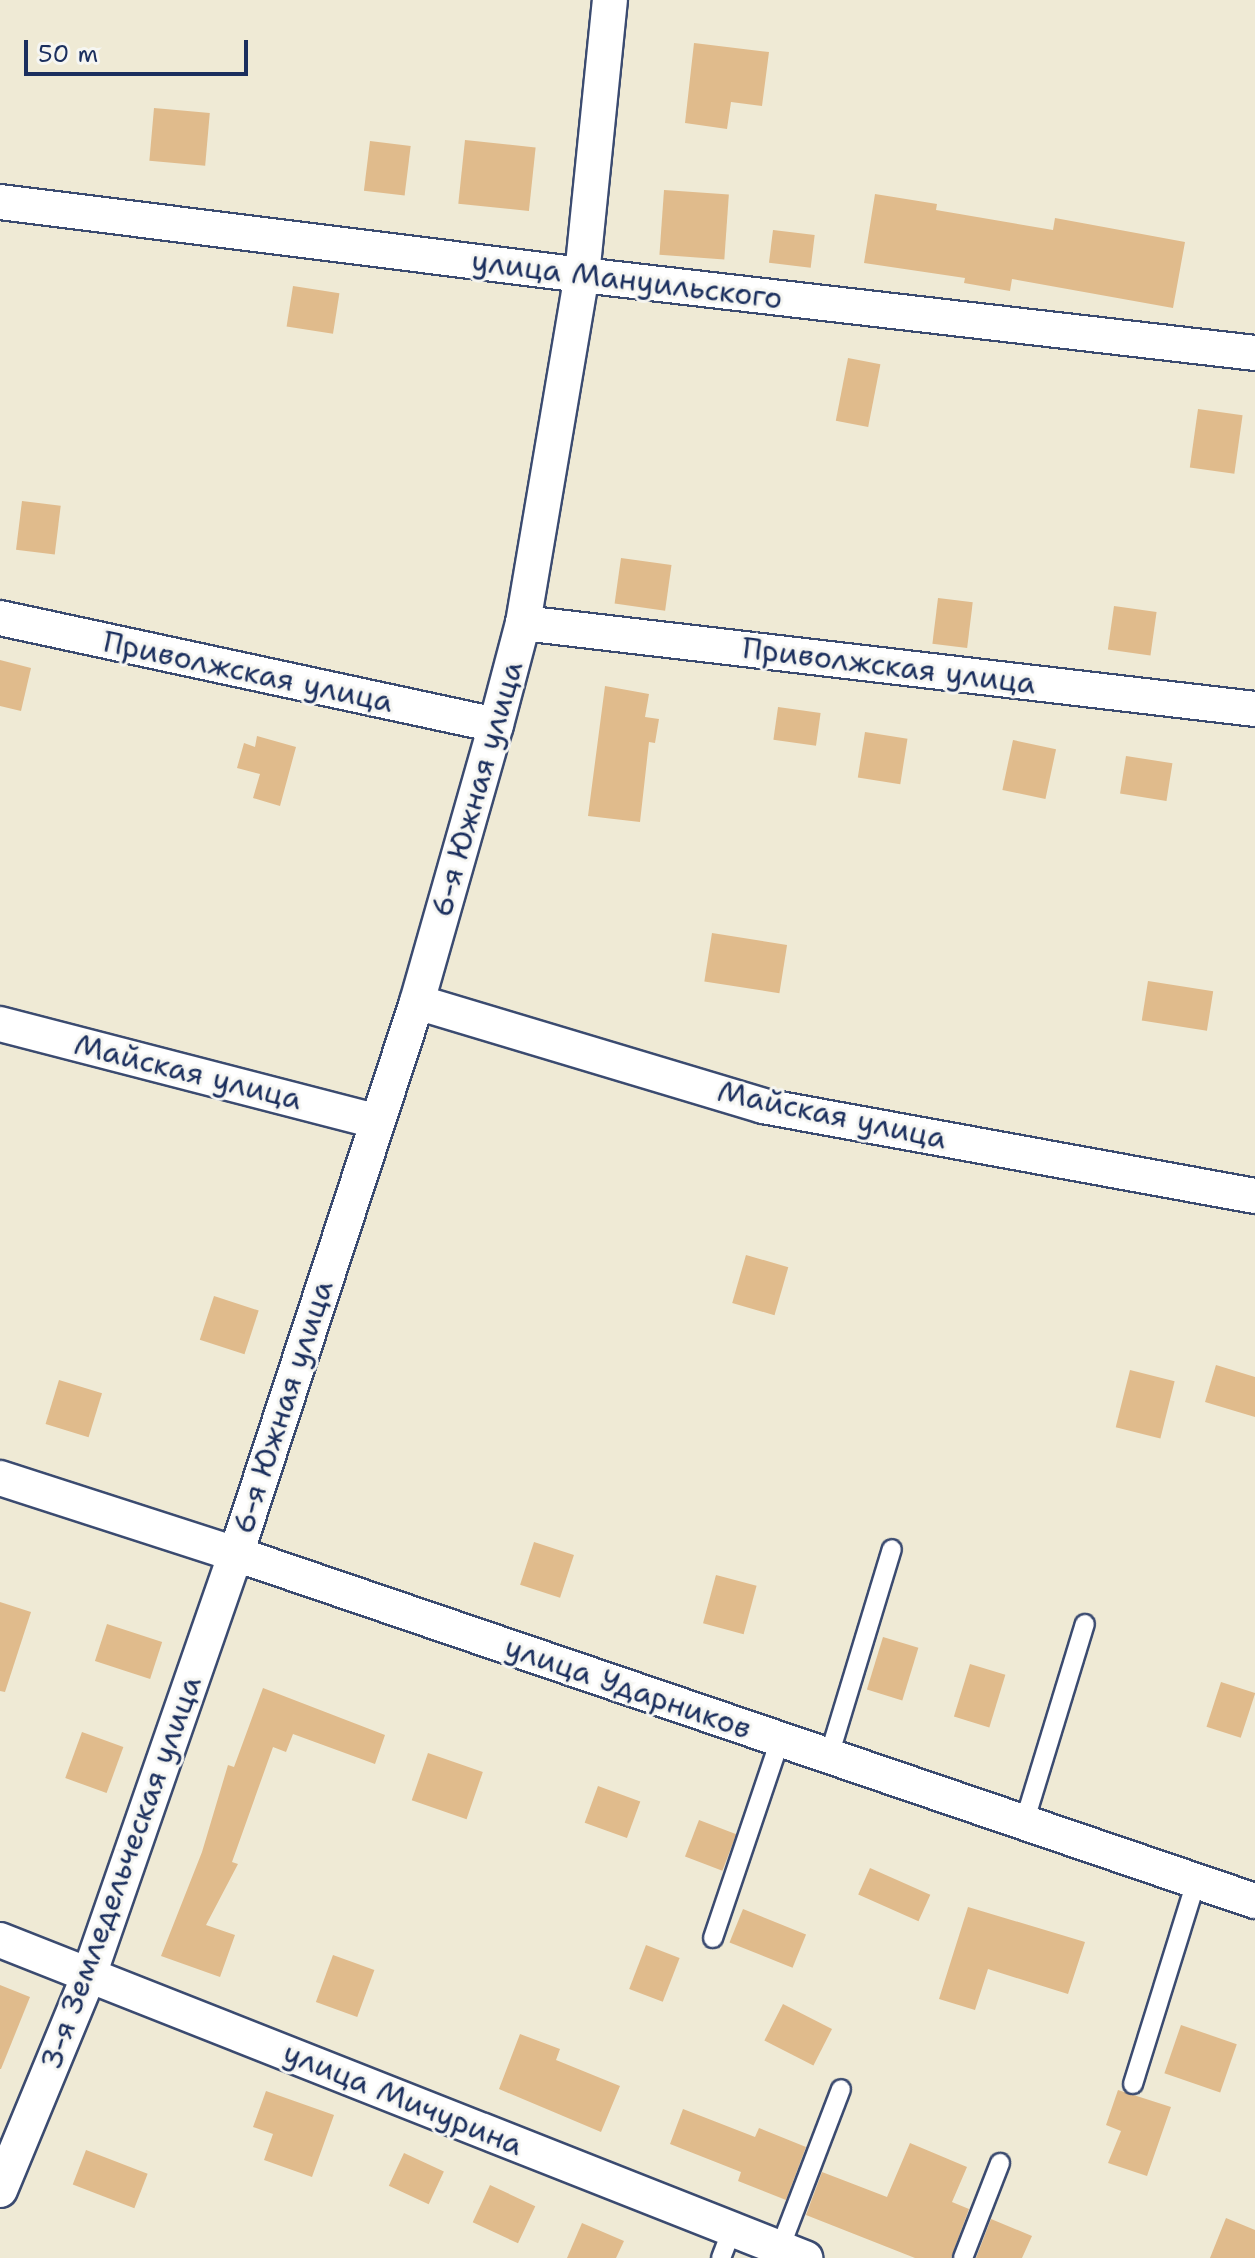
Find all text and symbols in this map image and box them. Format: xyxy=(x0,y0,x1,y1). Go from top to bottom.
scale bar xyxy=(28,24,252,74)
text: 50 m xyxy=(38,38,98,70)
street label: улица Мануильского xyxy=(470,243,784,317)
street label: Приволжская улица xyxy=(100,624,396,720)
street label: Приволжская улица xyxy=(740,630,1038,702)
street label: 6-я Южная улица xyxy=(423,657,531,921)
street label: Майская улица xyxy=(71,1026,305,1118)
street label: Майская улица xyxy=(714,1073,950,1157)
street label: 6-я Южная улица xyxy=(225,1276,341,1538)
street label: улица Ударников xyxy=(500,1629,756,1747)
street label: 3-я Земледельческая улица xyxy=(33,1671,209,2075)
street label: улица Мичурина xyxy=(278,2035,528,2163)

